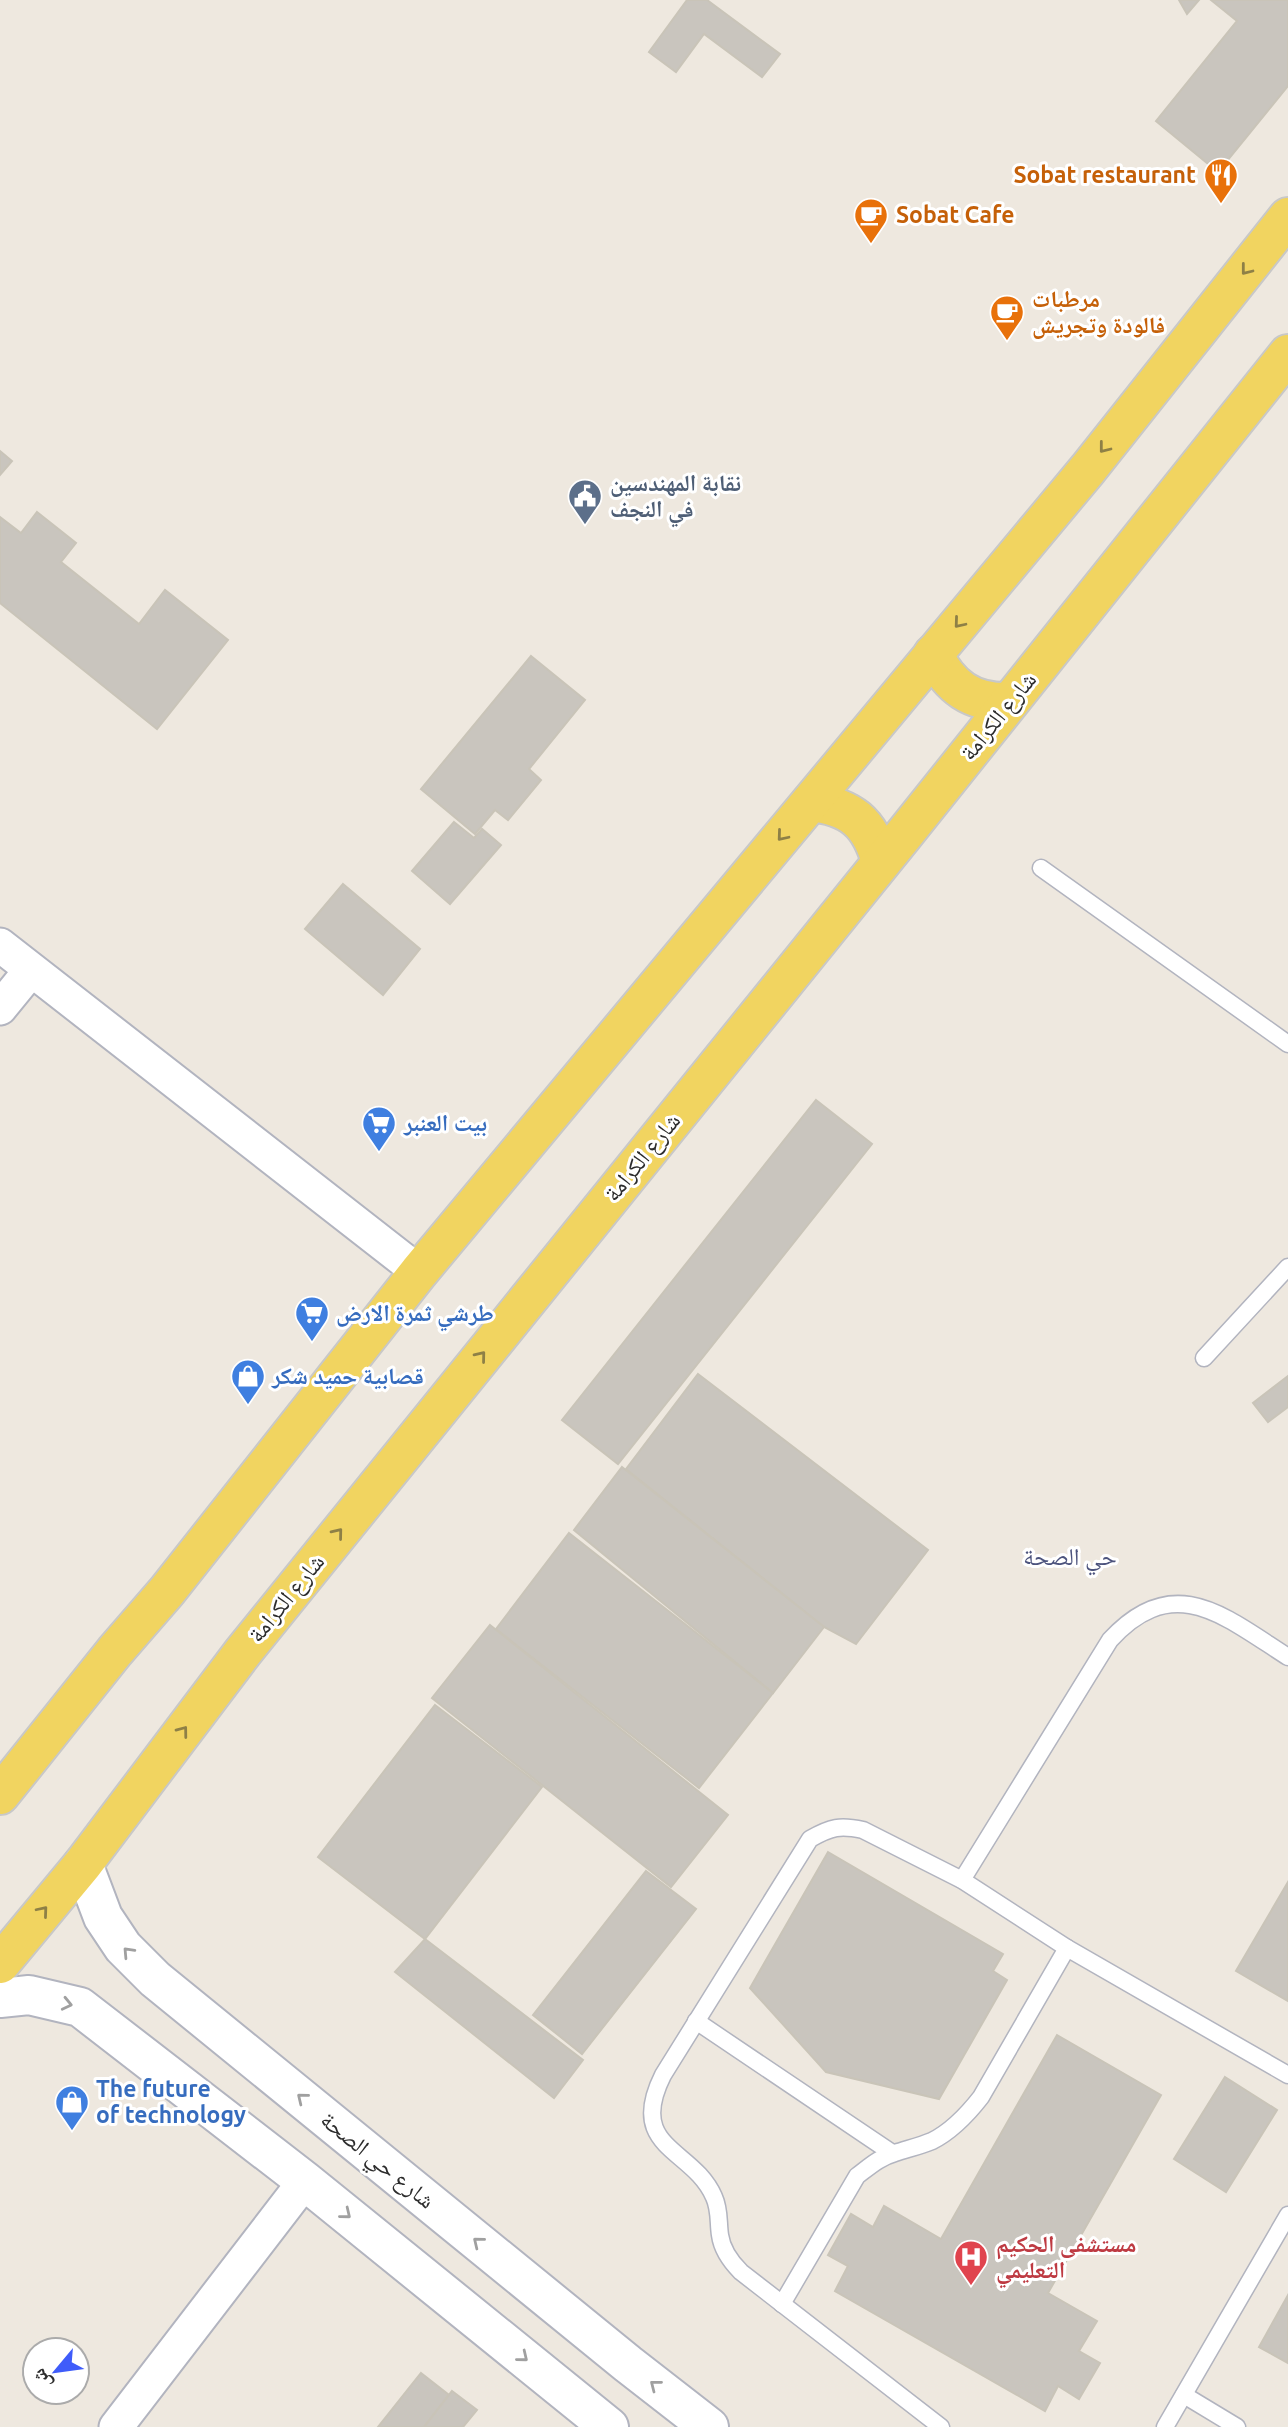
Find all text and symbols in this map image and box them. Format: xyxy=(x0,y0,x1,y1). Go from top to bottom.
restaurant icon: Sobat restaurant xyxy=(1202,156,1240,205)
place label: Sobat restaurant xyxy=(1013,162,1196,187)
cafe icon: Sobat Cafe xyxy=(852,196,890,245)
place label: Sobat Cafe xyxy=(896,202,1015,227)
one-way arrow xyxy=(1241,263,1254,275)
place label: مرطبات فالودة وتجريش xyxy=(1032,286,1165,339)
cafe icon: مرطبات فالودة وتجريش xyxy=(988,293,1026,342)
one-way arrow xyxy=(1100,440,1112,453)
place label: نقابة المهندسين في النجف xyxy=(610,470,741,528)
public building icon: نقابة المهندسين في النجف xyxy=(566,477,604,526)
one-way arrow xyxy=(954,616,967,628)
street label: شارع الكرامة xyxy=(955,667,1043,766)
one-way arrow xyxy=(778,828,790,841)
supermarket icon: بيت العنبر xyxy=(360,1104,398,1153)
street label: شارع الكرامة xyxy=(599,1108,687,1207)
place label: بيت العنبر xyxy=(403,1110,487,1137)
supermarket icon: طرشي ثمرة الارض xyxy=(293,1294,331,1343)
place label: طرشي ثمرة الارض xyxy=(336,1300,494,1332)
one-way arrow xyxy=(473,1352,486,1364)
shop icon: قصابية حميد شكر xyxy=(229,1357,267,1406)
place label: قصابية حميد شكر xyxy=(271,1363,424,1390)
one-way arrow xyxy=(330,1529,343,1541)
district label: حي الصحة xyxy=(1023,1543,1117,1576)
street label: شارع الكرامة xyxy=(243,1549,331,1648)
one-way arrow xyxy=(174,1727,187,1739)
one-way arrow xyxy=(35,1907,48,1919)
one-way arrow xyxy=(124,1947,136,1960)
one-way arrow xyxy=(61,1996,73,2011)
place label: The future of technology xyxy=(96,2076,246,2127)
shop icon: The future of technology xyxy=(53,2083,91,2132)
one-way arrow xyxy=(297,2094,310,2106)
street label: شارع حي الصحة xyxy=(312,2106,440,2218)
one-way arrow xyxy=(337,2206,350,2218)
place label: مستشفى الحكيم التعليمي xyxy=(996,2231,1136,2289)
one-way arrow xyxy=(474,2238,487,2250)
hospital icon: مستشفى الحكيم التعليمي xyxy=(952,2238,990,2287)
north arrow xyxy=(21,2336,91,2406)
one-way arrow xyxy=(514,2349,527,2361)
text: ش xyxy=(27,2365,57,2393)
one-way arrow xyxy=(650,2380,663,2393)

